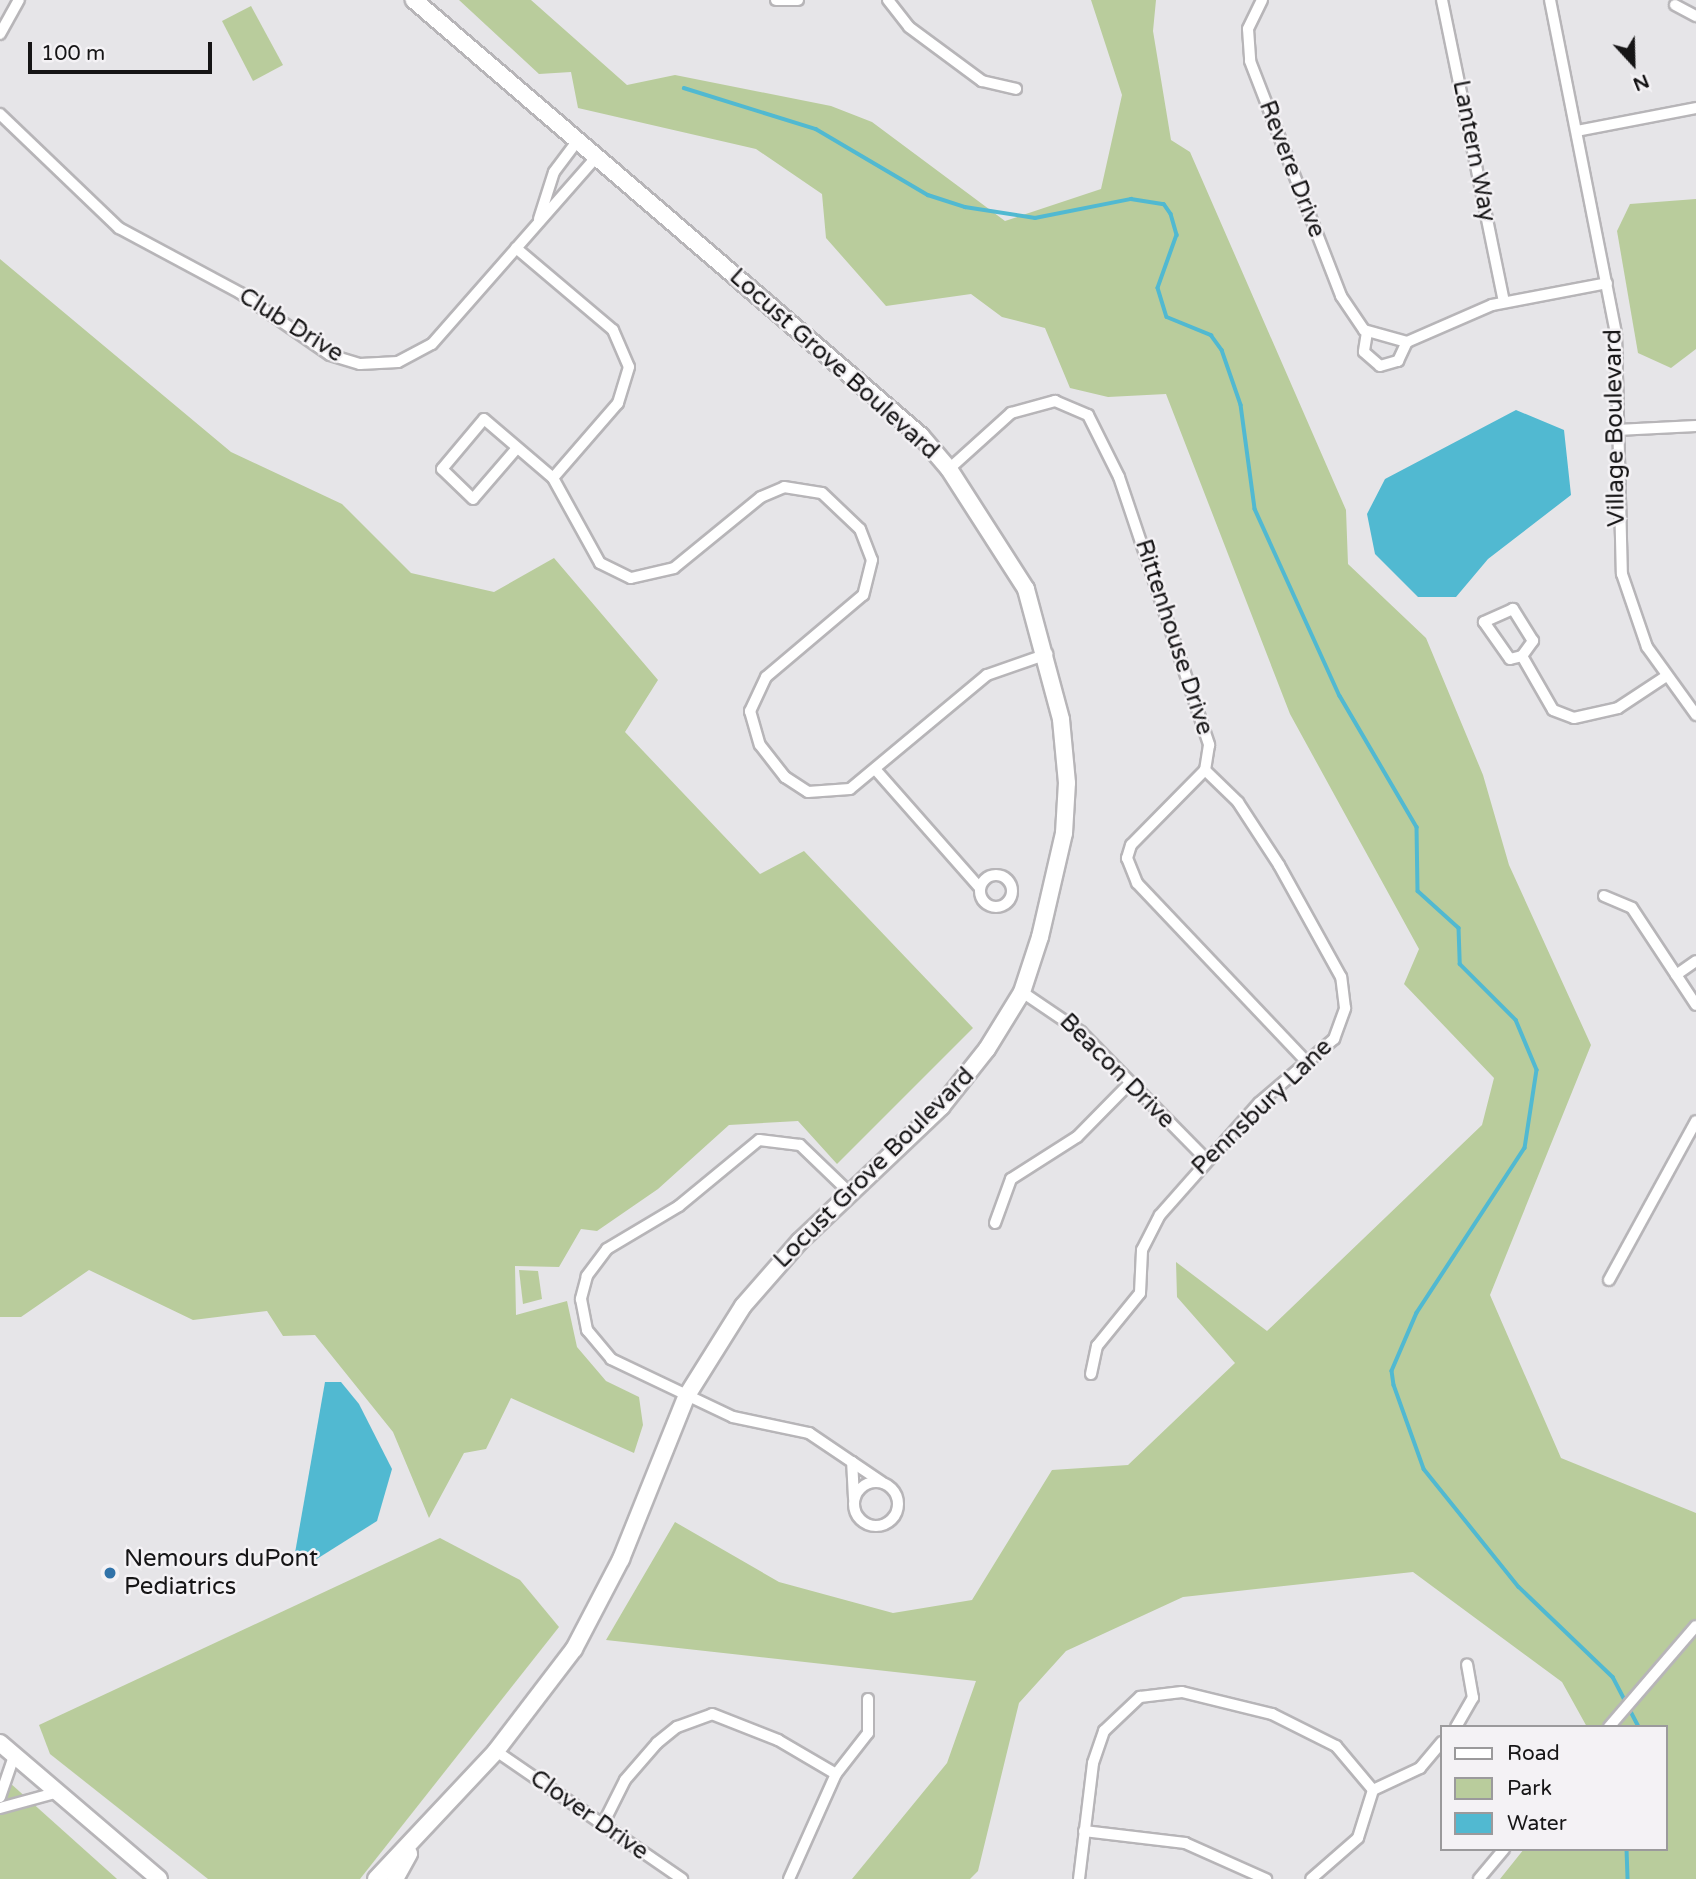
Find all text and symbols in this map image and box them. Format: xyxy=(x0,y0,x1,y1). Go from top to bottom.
scale bar xyxy=(32,28,215,72)
north arrow xyxy=(1598,28,1668,98)
text: 100 m xyxy=(41,41,105,66)
text: N xyxy=(1630,69,1652,96)
street label: Lantern Way xyxy=(1446,78,1502,224)
street label: Revere Drive xyxy=(1253,96,1331,242)
street label: Locust Grove Boulevard xyxy=(723,262,945,466)
street label: Club Drive xyxy=(233,282,349,368)
street label: Village Boulevard xyxy=(1599,329,1631,527)
street label: Rittenhouse Drive xyxy=(1129,536,1219,738)
street label: Beacon Drive xyxy=(1053,1007,1181,1135)
street label: Pennsbury Lane xyxy=(1186,1033,1338,1181)
street label: Locust Grove Boulevard xyxy=(768,1062,980,1274)
place label: Nemours duPont Pediatrics xyxy=(124,1545,318,1601)
marker: Nemours duPont Pediatrics xyxy=(102,1565,118,1581)
legend xyxy=(1440,1725,1668,1851)
text: Road xyxy=(1507,1741,1560,1766)
street label: Clover Drive xyxy=(524,1764,654,1866)
text: Park xyxy=(1507,1776,1552,1801)
text: Water xyxy=(1507,1811,1567,1836)

